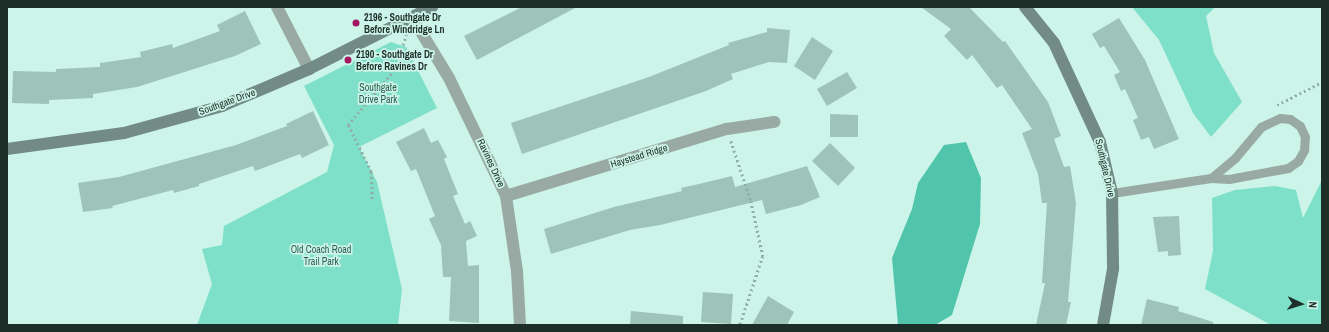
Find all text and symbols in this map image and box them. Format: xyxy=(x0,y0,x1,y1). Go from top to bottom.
place label: 2196 - Southgate Dr Before Windridge Ln xyxy=(364,11,445,34)
marker: 2196 - Southgate Dr Before Windridge Ln xyxy=(351,18,361,28)
place label: 2190 - Southgate Dr Before Ravines Dr xyxy=(356,48,433,72)
marker: 2190 - Southgate Dr Before Ravines Dr xyxy=(343,55,353,65)
park label: Southgate Drive Park xyxy=(359,81,397,104)
street label: Southgate Drive xyxy=(197,86,257,118)
street label: Ravines Drive xyxy=(475,137,507,189)
street label: Southgate Drive xyxy=(1092,138,1118,198)
street label: Haystead Ridge xyxy=(609,142,669,170)
park label: Old Coach Road Trail Park xyxy=(291,243,351,266)
north arrow xyxy=(1281,284,1321,324)
text: N xyxy=(1306,301,1320,309)

